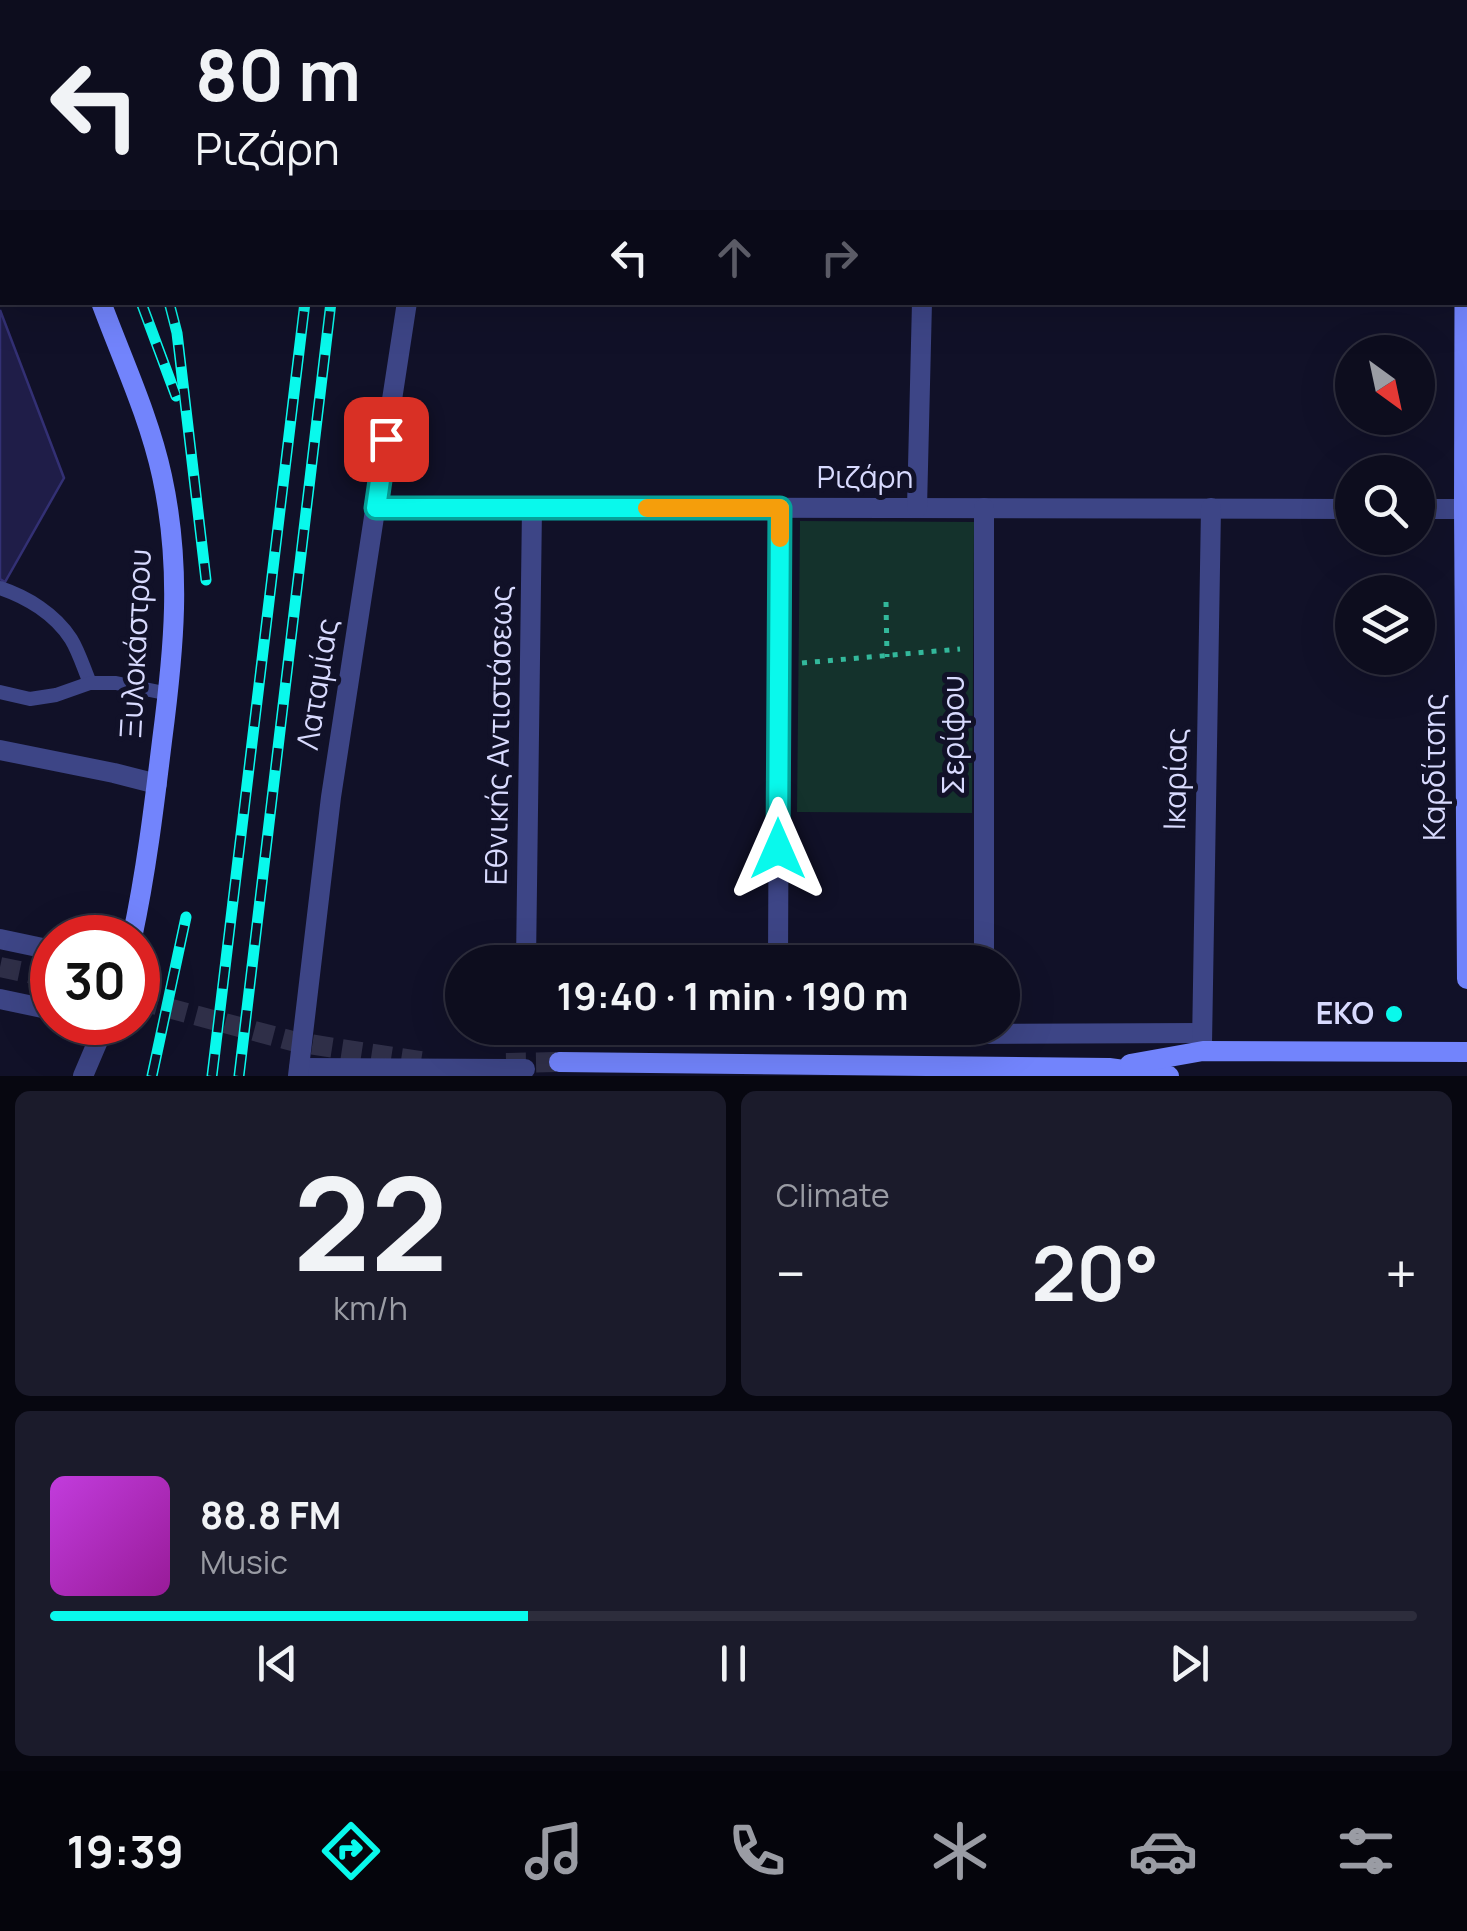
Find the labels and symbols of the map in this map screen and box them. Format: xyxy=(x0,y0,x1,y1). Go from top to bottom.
north arrow xyxy=(1335,335,1435,435)
pin xyxy=(344,397,429,482)
street label: Ριζάρη xyxy=(817,456,913,497)
street label: Ξυλοκάστρου xyxy=(109,548,160,740)
street label: Εθνικής Αντιστάσεως xyxy=(474,584,521,885)
street label: Λαταμίας xyxy=(286,615,347,752)
street label: Σερίφου xyxy=(932,675,973,795)
street label: Καρδίτσης xyxy=(1413,693,1454,841)
street label: Ικαρίας xyxy=(1153,727,1196,831)
position arrow xyxy=(726,797,830,901)
speed limit sign: 30 xyxy=(30,915,160,1045)
place label: EKO xyxy=(1316,992,1374,1033)
marker: EKO xyxy=(1383,1003,1405,1025)

